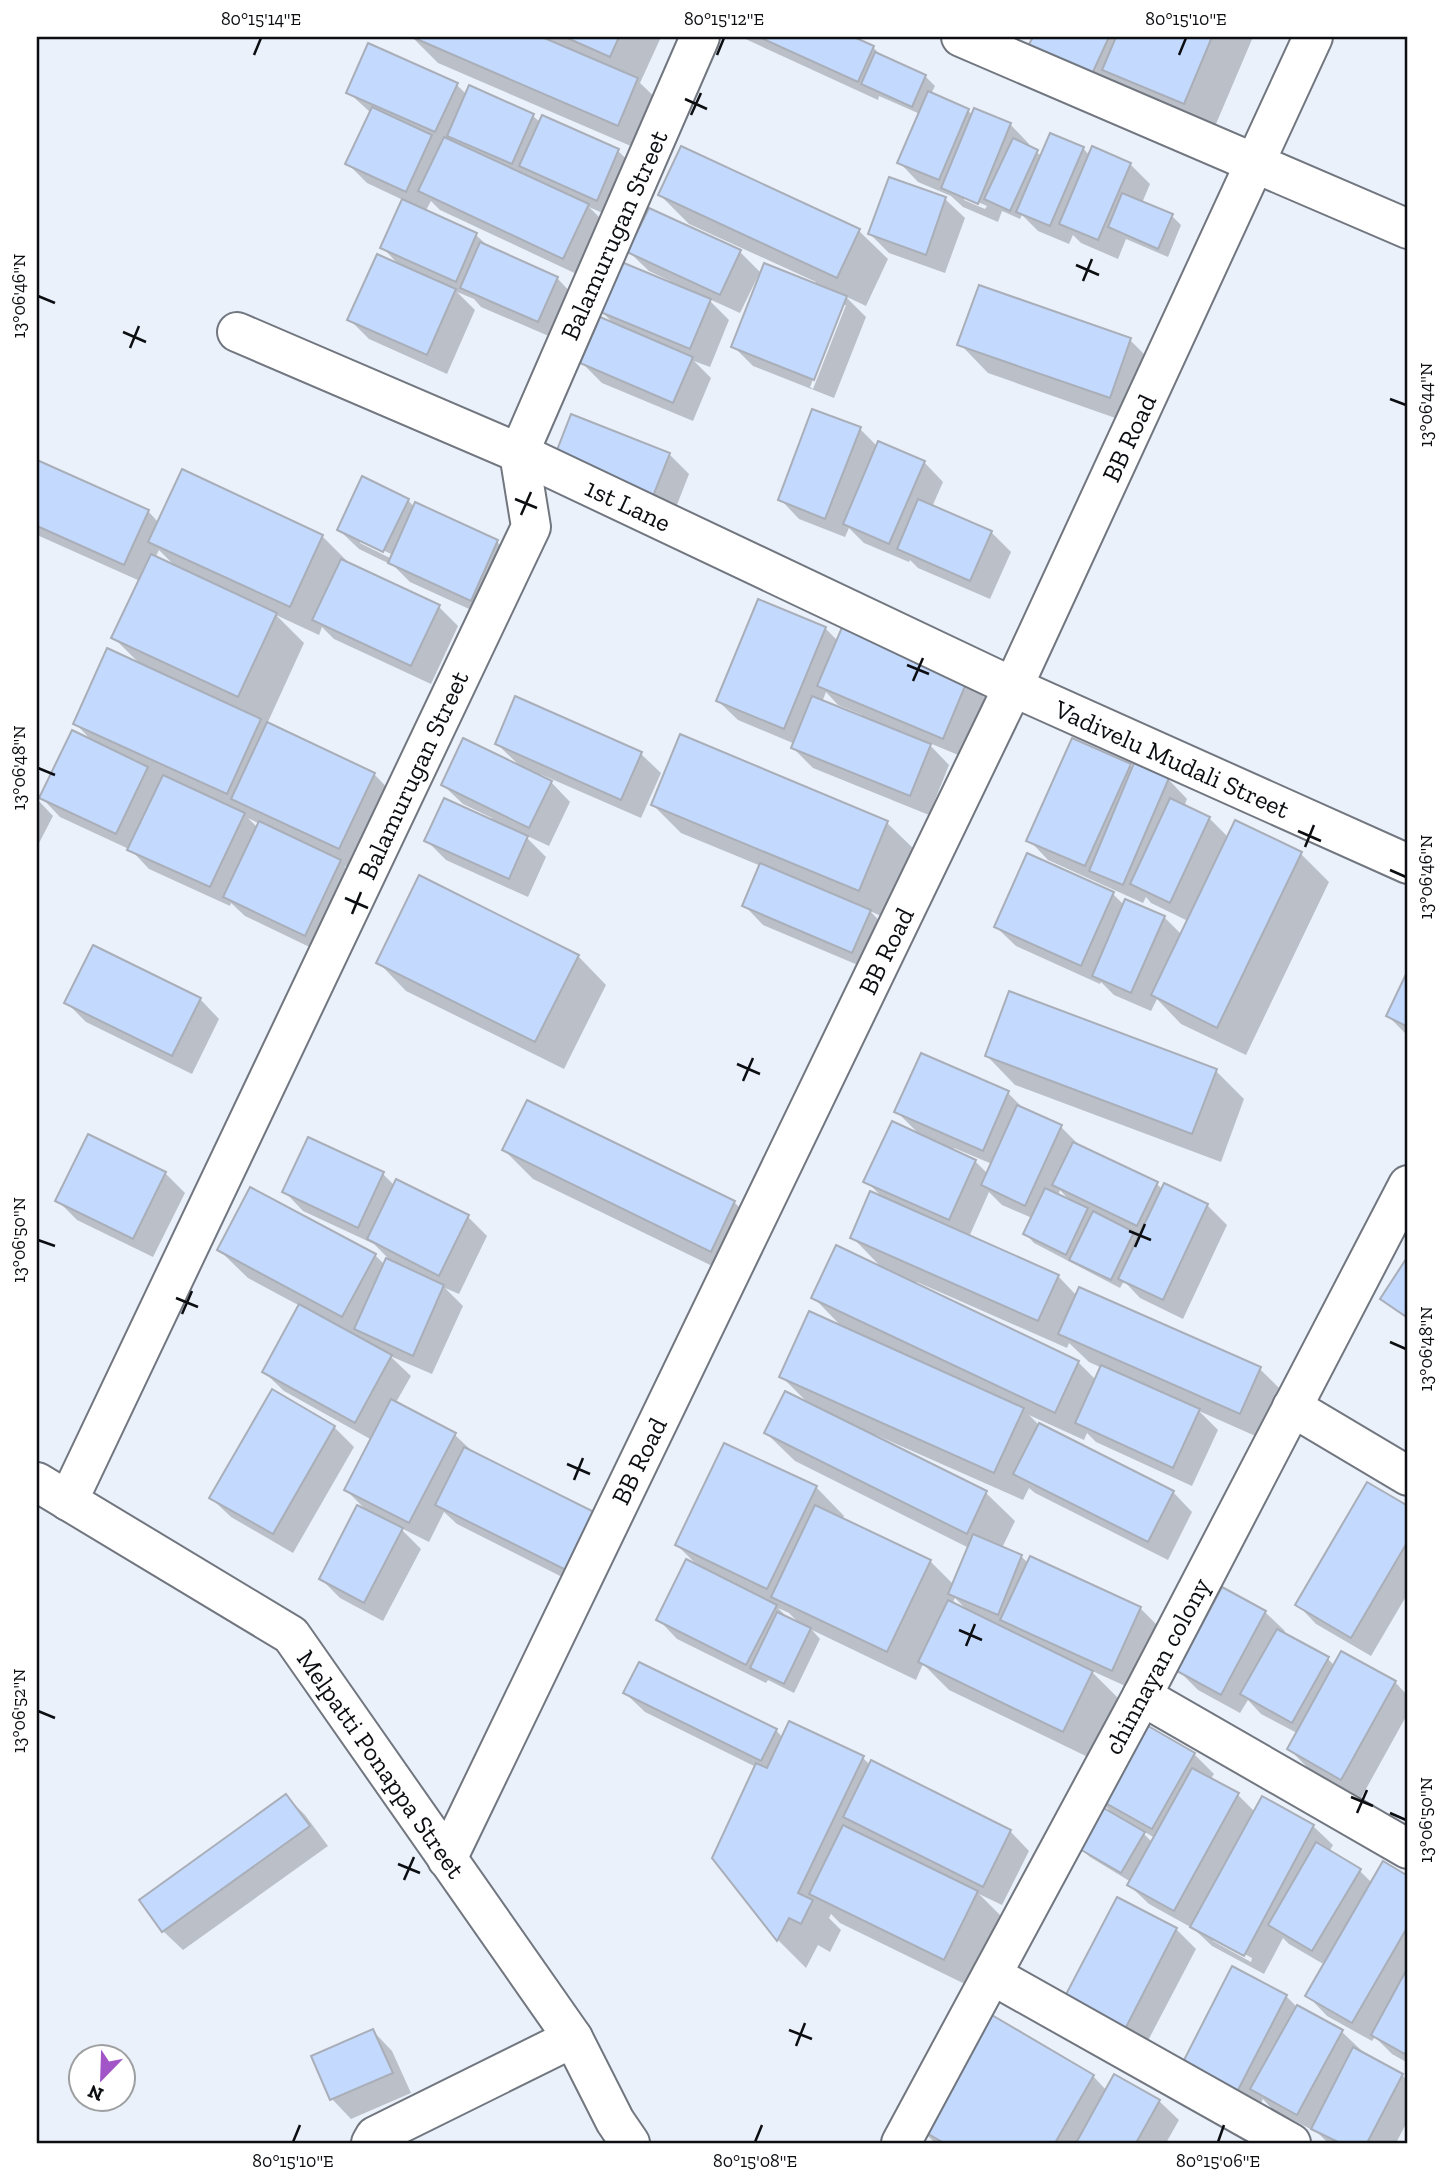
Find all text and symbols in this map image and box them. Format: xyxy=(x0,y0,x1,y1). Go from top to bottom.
text: 80°15'14"E xyxy=(221,8,301,30)
text: 80°15'12"E xyxy=(684,8,764,30)
text: 80°15'10"E xyxy=(1145,8,1227,30)
street label: Balamurugan Street xyxy=(553,125,675,345)
text: 13°06'46"N xyxy=(8,254,30,338)
text: 13°06'44"N xyxy=(1415,363,1437,447)
street label: BB Road xyxy=(1095,389,1163,487)
street label: 1st Lane xyxy=(580,471,676,539)
street label: Balamurugan Street xyxy=(351,665,475,884)
street label: Vadivelu Mudali Street xyxy=(1049,692,1295,825)
text: 13°06'48"N xyxy=(8,726,30,810)
text: 13°06'46"N xyxy=(1415,835,1437,919)
street label: BB Road xyxy=(851,902,921,1000)
text: 13°06'50"N xyxy=(8,1197,30,1283)
text: 13°06'48"N xyxy=(1415,1307,1437,1391)
street label: BB Road xyxy=(604,1412,674,1510)
street label: chinnayan colony xyxy=(1097,1572,1217,1760)
street label: Melpatti Ponappa Street xyxy=(290,1644,472,1885)
text: 13°06'52"N xyxy=(8,1669,30,1753)
text: 13°06'50"N xyxy=(1415,1777,1437,1863)
north arrow xyxy=(66,2044,136,2114)
text: N xyxy=(84,2080,107,2107)
text: 80°15'10"E xyxy=(252,2150,334,2172)
text: 80°15'08"E xyxy=(713,2150,797,2172)
text: 80°15'06"E xyxy=(1176,2150,1260,2172)

